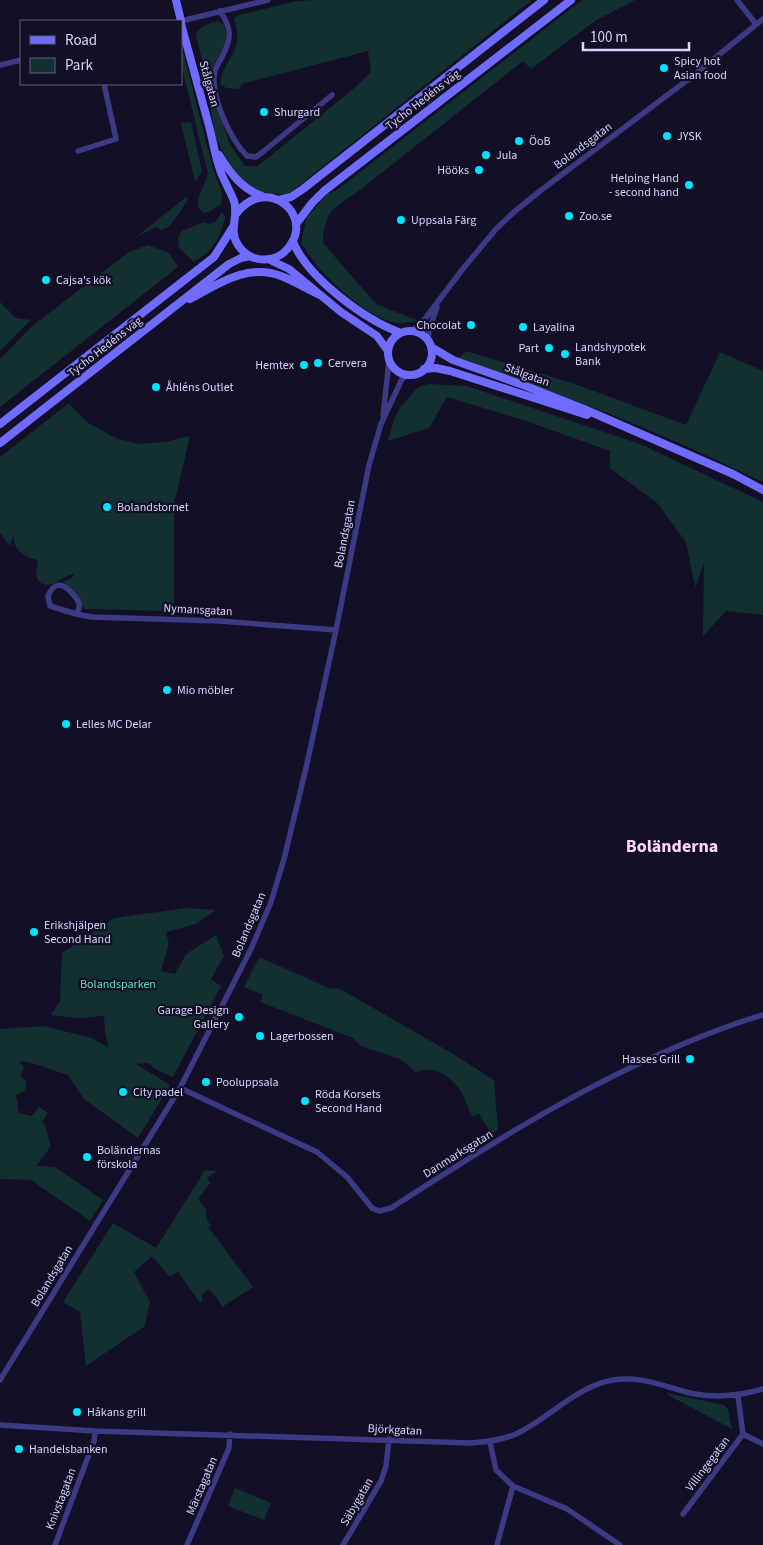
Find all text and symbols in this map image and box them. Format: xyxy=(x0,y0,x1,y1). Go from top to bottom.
legend xyxy=(20,20,182,85)
scale bar xyxy=(583,20,689,52)
text: 100 m xyxy=(590,27,628,48)
text: Road xyxy=(65,30,97,51)
place label: Spicy hot Asian food xyxy=(674,53,727,84)
text: Park xyxy=(65,55,94,76)
street label: Stålgatan xyxy=(195,59,223,109)
marker: Spicy hot Asian food xyxy=(658,62,670,74)
street label: Tycho Hedéns väg xyxy=(382,65,464,135)
place label: Shurgard xyxy=(274,104,320,121)
marker: Shurgard xyxy=(258,106,270,118)
street label: Bolandsgatan xyxy=(550,118,616,174)
place label: JYSK xyxy=(677,128,702,145)
marker: JYSK xyxy=(661,130,673,142)
place label: ÖoB xyxy=(529,133,551,150)
marker: ÖoB xyxy=(513,135,525,147)
place label: Jula xyxy=(496,147,517,164)
marker: Jula xyxy=(480,149,492,161)
place label: Hööks xyxy=(437,162,469,179)
marker: Hööks xyxy=(473,164,485,176)
place label: Helping Hand - second hand xyxy=(609,170,679,201)
marker: Helping Hand - second hand xyxy=(683,179,695,191)
place label: Zoo.se xyxy=(579,208,612,225)
marker: Zoo.se xyxy=(563,210,575,222)
place label: Uppsala Färg xyxy=(411,212,476,229)
marker: Uppsala Färg xyxy=(395,214,407,226)
place label: Cajsa's kök xyxy=(56,272,111,289)
marker: Cajsa's kök xyxy=(40,274,52,286)
street label: Tycho Hedéns väg xyxy=(64,312,146,382)
place label: Chocolat xyxy=(416,317,461,334)
marker: Chocolat xyxy=(465,319,477,331)
place label: Layalina xyxy=(533,319,575,336)
marker: Layalina xyxy=(517,321,529,333)
place label: Landshypotek Bank xyxy=(575,339,646,370)
place label: Part xyxy=(518,340,539,357)
marker: Part xyxy=(543,342,555,354)
marker: Landshypotek Bank xyxy=(559,348,571,360)
place label: Cervera xyxy=(328,355,367,372)
place label: Hemtex xyxy=(255,357,295,374)
marker: Cervera xyxy=(312,357,324,369)
marker: Hemtex xyxy=(298,359,310,371)
street label: Stålgatan xyxy=(502,359,552,391)
place label: Åhléns Outlet xyxy=(166,379,234,396)
marker: Åhléns Outlet xyxy=(150,381,162,393)
street label: Bolandsgatan xyxy=(330,498,360,570)
place label: Bolandstornet xyxy=(117,499,189,516)
marker: Bolandstornet xyxy=(101,501,113,513)
street label: Nymansgatan xyxy=(163,600,233,620)
place label: Mio möbler xyxy=(177,682,235,699)
marker: Mio möbler xyxy=(161,684,173,696)
place label: Lelles MC Delar xyxy=(76,716,153,733)
marker: Lelles MC Delar xyxy=(60,718,72,730)
district label: Boländerna xyxy=(626,834,718,859)
street label: Bolandsgatan xyxy=(228,890,270,960)
place label: Erikshjälpen Second Hand xyxy=(44,917,111,948)
marker: Erikshjälpen Second Hand xyxy=(28,926,40,938)
park label: Bolandsparken xyxy=(80,976,156,993)
place label: Garage Design Gallery xyxy=(157,1002,229,1033)
marker: Garage Design Gallery xyxy=(233,1011,245,1023)
place label: Lagerbossen xyxy=(270,1028,334,1045)
marker: Lagerbossen xyxy=(254,1030,266,1042)
place label: Hasses Grill xyxy=(622,1051,680,1068)
marker: Hasses Grill xyxy=(684,1053,696,1065)
place label: Pooluppsala xyxy=(216,1074,279,1091)
marker: Pooluppsala xyxy=(200,1076,212,1088)
place label: City padel xyxy=(133,1084,183,1101)
marker: City padel xyxy=(117,1086,129,1098)
place label: Röda Korsets Second Hand xyxy=(315,1086,382,1117)
marker: Röda Korsets Second Hand xyxy=(299,1095,311,1107)
street label: Danmarksgatan xyxy=(420,1126,496,1182)
place label: Boländernas förskola xyxy=(97,1142,161,1173)
marker: Boländernas förskola xyxy=(81,1151,93,1163)
street label: Bolandsgatan xyxy=(27,1242,77,1310)
place label: Håkans grill xyxy=(87,1404,146,1421)
marker: Håkans grill xyxy=(71,1406,83,1418)
street label: Björkgatan xyxy=(367,1420,423,1440)
street label: Villingegatan xyxy=(682,1433,734,1495)
place label: Handelsbanken xyxy=(29,1441,107,1458)
marker: Handelsbanken xyxy=(13,1443,25,1455)
street label: Märstagatan xyxy=(182,1454,222,1518)
street label: Knivstagatan xyxy=(41,1466,81,1532)
street label: Säbygatan xyxy=(336,1475,378,1529)

